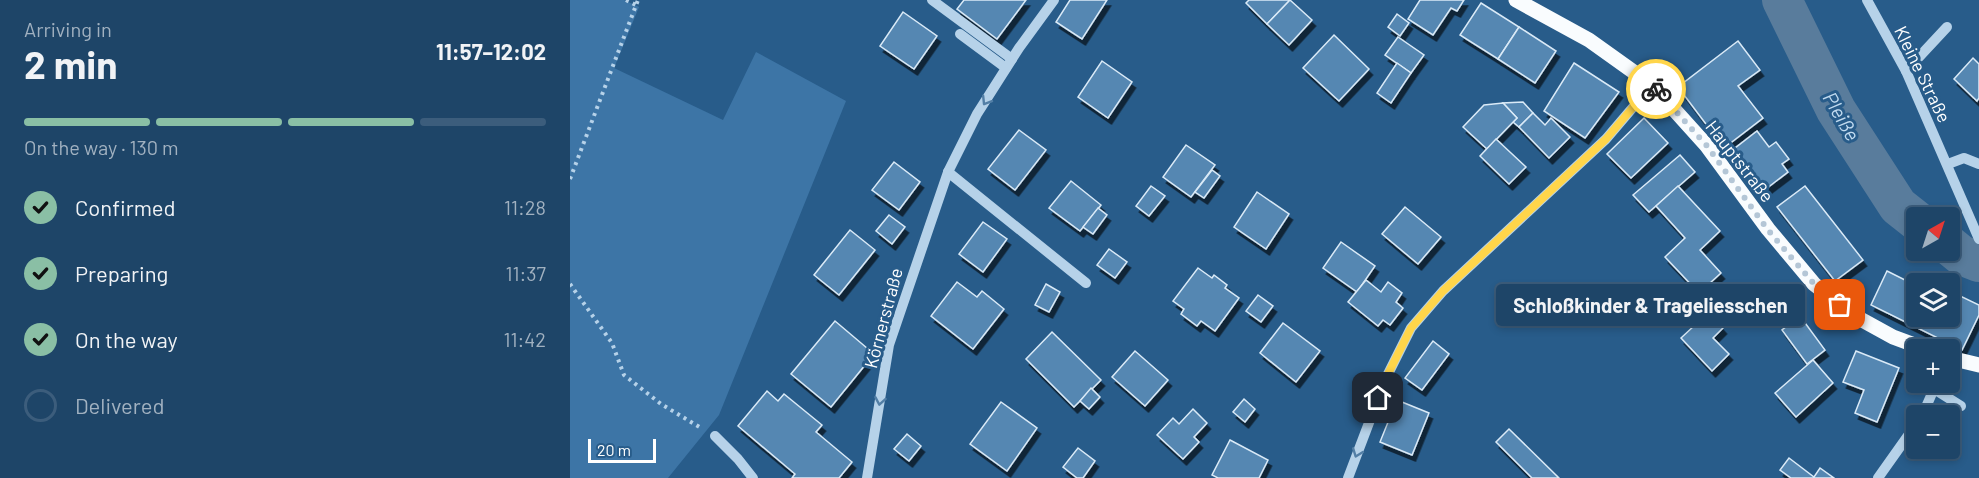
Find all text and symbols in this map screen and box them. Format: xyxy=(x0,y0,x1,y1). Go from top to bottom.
text: Arriving in xyxy=(24,17,112,41)
street label: Kleine Straße xyxy=(1890,22,1956,126)
text: 11:57–12:02 xyxy=(436,38,546,64)
text: 2 min xyxy=(24,40,117,87)
courier xyxy=(1626,59,1686,119)
icon: bike xyxy=(1640,73,1673,106)
water label: Pleiße xyxy=(1819,87,1865,145)
one-way arrow xyxy=(982,94,993,105)
street label: Hauptstraße xyxy=(1701,116,1779,206)
text: On the way · 130 m xyxy=(24,135,179,159)
icon: check xyxy=(24,191,57,224)
text: Confirmed xyxy=(75,194,175,220)
text: 11:28 xyxy=(504,195,546,219)
north arrow xyxy=(1906,207,1960,261)
map controls xyxy=(1906,207,1960,459)
icon: check xyxy=(24,257,57,290)
text: Preparing xyxy=(75,260,168,286)
text: 11:37 xyxy=(505,261,546,285)
street label: Körnerstraße xyxy=(859,265,907,371)
button: layers xyxy=(1906,273,1960,327)
pin xyxy=(1814,279,1865,330)
callout: Schloßkinder & Trageliesschen xyxy=(1495,284,1804,326)
icon: bag xyxy=(1823,288,1856,321)
text: Schloßkinder & Trageliesschen xyxy=(1513,293,1788,317)
icon: check xyxy=(24,323,57,356)
text: On the way xyxy=(75,326,178,352)
text: 11:42 xyxy=(503,327,546,351)
button: + xyxy=(1906,339,1960,393)
pin xyxy=(1352,372,1403,423)
icon: home xyxy=(1361,381,1394,414)
text: Delivered xyxy=(75,392,164,418)
one-way arrow xyxy=(874,397,886,406)
button: − xyxy=(1906,405,1960,459)
scale bar xyxy=(588,436,656,464)
text: 20 m xyxy=(597,440,631,459)
one-way arrow xyxy=(1352,447,1365,457)

